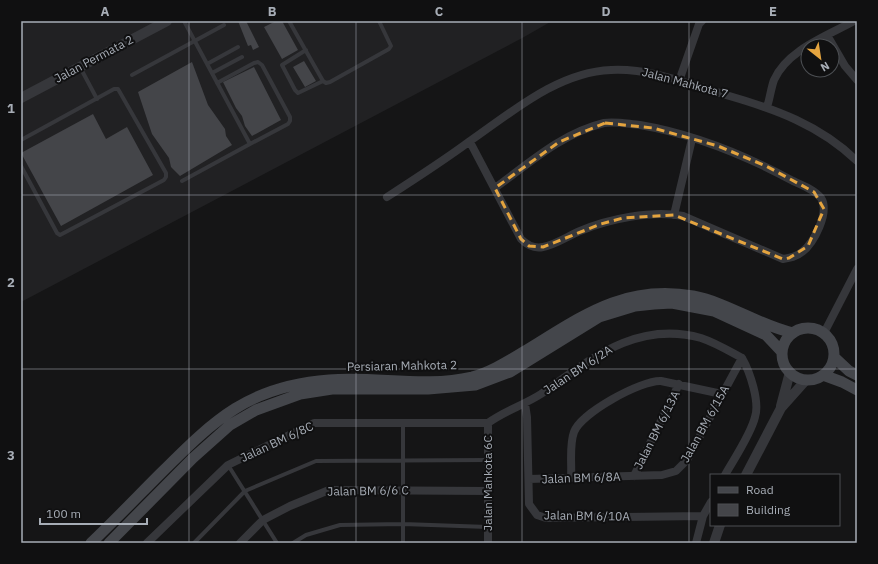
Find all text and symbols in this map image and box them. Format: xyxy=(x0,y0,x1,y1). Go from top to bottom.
text: A xyxy=(101,3,110,20)
text: B xyxy=(268,3,277,20)
text: C xyxy=(435,3,444,20)
text: D xyxy=(601,3,611,20)
text: E xyxy=(769,3,777,20)
street label: Jalan Permata 2 xyxy=(52,31,136,86)
north arrow xyxy=(800,38,840,78)
text: N xyxy=(818,59,832,75)
street label: Jalan Mahkota 7 xyxy=(641,64,730,101)
text: 1 xyxy=(7,100,15,117)
text: 2 xyxy=(7,274,15,291)
street label: Jalan BM 6/2A xyxy=(541,342,615,397)
street label: Persiaran Mahkota 2 xyxy=(347,357,457,374)
street label: Jalan BM 6/15A xyxy=(677,382,732,465)
street label: Jalan BM 6/13A xyxy=(630,388,683,472)
street label: Jalan BM 6/8C xyxy=(238,418,316,465)
street label: Jalan Mahkota 6C xyxy=(480,435,495,531)
text: 3 xyxy=(7,447,15,464)
street label: Jalan BM 6/8A xyxy=(541,469,621,486)
legend xyxy=(710,474,840,526)
street label: Jalan BM 6/6 C xyxy=(327,482,409,499)
text: Road xyxy=(746,482,774,497)
scale bar xyxy=(40,500,147,526)
text: Building xyxy=(746,502,791,517)
text: 100 m xyxy=(46,506,81,521)
street label: Jalan BM 6/10A xyxy=(544,507,631,524)

